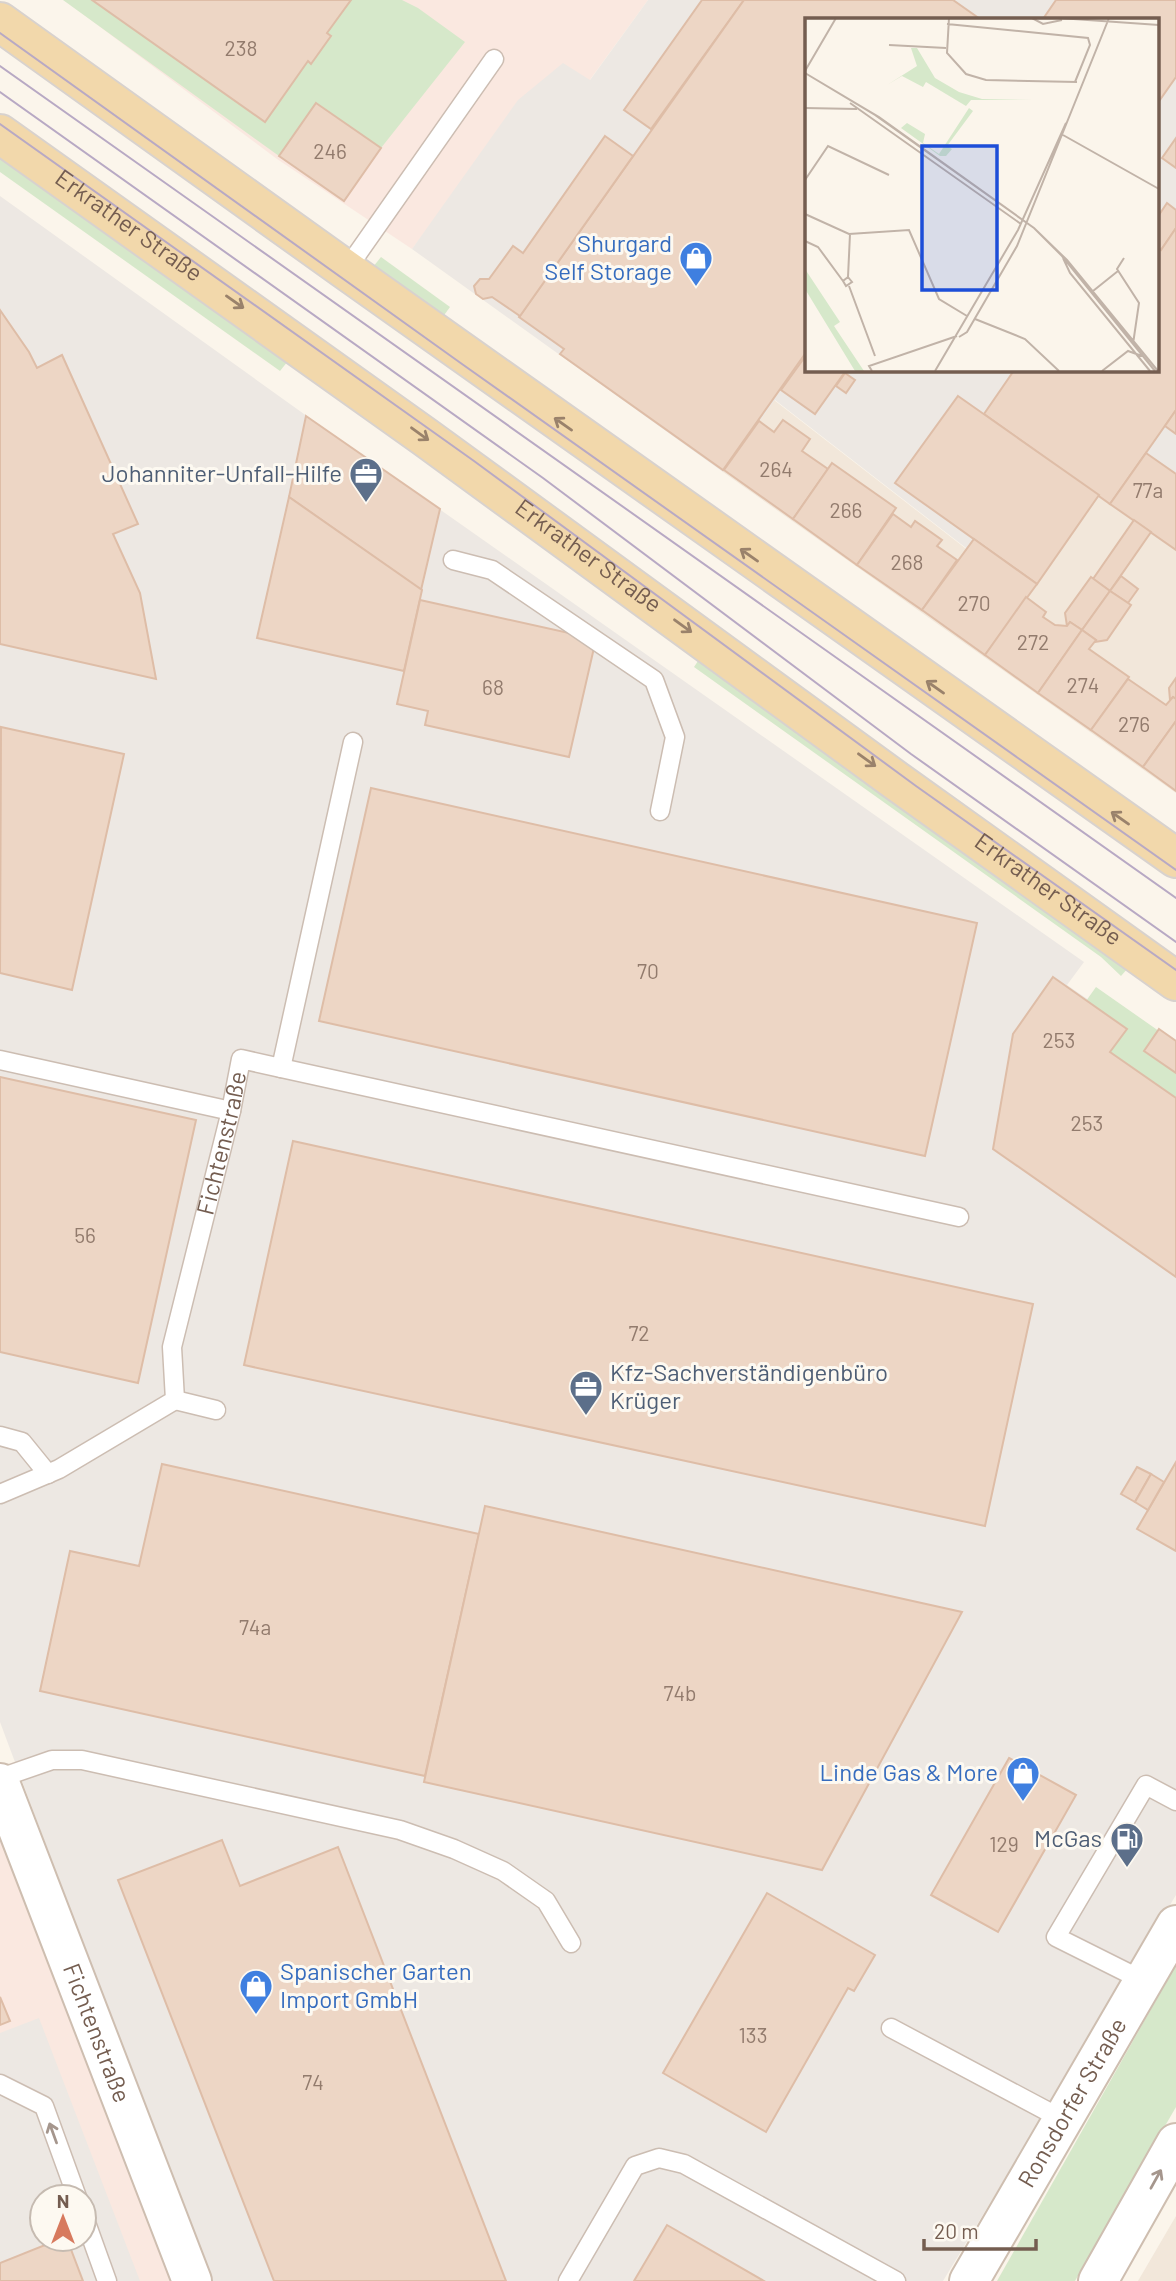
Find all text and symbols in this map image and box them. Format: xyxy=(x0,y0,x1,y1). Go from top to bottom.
inset map xyxy=(805,18,1158,371)
house number: 238 xyxy=(225,35,257,60)
house number: 246 xyxy=(313,138,347,163)
street label: Erkrather Straße xyxy=(50,162,209,287)
place label: Shurgard Self Storage xyxy=(544,228,672,285)
shop icon: Shurgard Self Storage xyxy=(677,239,715,288)
one-way arrow xyxy=(225,294,244,309)
one-way arrow xyxy=(554,417,573,431)
one-way arrow xyxy=(410,426,429,441)
office icon: Johanniter-Unfall-Hilfe xyxy=(347,455,385,504)
house number: 264 xyxy=(759,456,793,481)
place label: Johanniter-Unfall-Hilfe xyxy=(102,458,342,487)
house number: 77a xyxy=(1133,477,1163,502)
street label: Erkrather Straße xyxy=(510,492,668,618)
house number: 266 xyxy=(830,497,862,522)
one-way arrow xyxy=(740,548,759,563)
house number: 268 xyxy=(890,549,924,574)
house number: 270 xyxy=(957,590,991,615)
one-way arrow xyxy=(673,618,692,633)
house number: 272 xyxy=(1017,629,1049,654)
house number: 274 xyxy=(1067,672,1099,697)
house number: 68 xyxy=(482,674,504,699)
one-way arrow xyxy=(926,680,945,694)
house number: 276 xyxy=(1118,711,1150,736)
one-way arrow xyxy=(857,753,876,767)
one-way arrow xyxy=(1111,811,1130,826)
street label: Erkrather Straße xyxy=(970,826,1128,951)
house number: 70 xyxy=(637,958,659,983)
house number: 253 xyxy=(1043,1027,1075,1052)
street label: Fichtenstraße xyxy=(190,1069,251,1218)
house number: 253 xyxy=(1071,1110,1103,1135)
house number: 56 xyxy=(74,1222,96,1247)
house number: 72 xyxy=(628,1320,650,1345)
place label: Kfz-Sachverständigenbüro Krüger xyxy=(610,1357,888,1414)
office icon: Kfz-Sachverständigenbüro Krüger xyxy=(567,1368,605,1417)
house number: 74a xyxy=(239,1614,271,1639)
house number: 74b xyxy=(664,1680,696,1705)
shop icon: Linde Gas & More xyxy=(1004,1754,1042,1803)
place label: Linde Gas & More xyxy=(819,1757,998,1786)
fuel station icon: McGas xyxy=(1108,1820,1146,1869)
place label: McGas xyxy=(1034,1823,1102,1852)
house number: 129 xyxy=(989,1831,1019,1856)
place label: Spanischer Garten Import GmbH xyxy=(280,1956,472,2013)
street label: Fichtenstraße xyxy=(58,1959,138,2106)
shop icon: Spanischer Garten Import GmbH xyxy=(237,1967,275,2016)
street label: Ronsdorfer Straße xyxy=(1011,2012,1132,2192)
house number: 133 xyxy=(739,2022,767,2047)
house number: 74 xyxy=(302,2069,324,2094)
one-way arrow xyxy=(46,2122,59,2144)
one-way arrow xyxy=(1150,2169,1163,2190)
north arrow xyxy=(28,2183,98,2253)
text: N xyxy=(57,2189,69,2212)
scale bar xyxy=(924,2208,1036,2252)
text: 20 m xyxy=(934,2218,979,2243)

